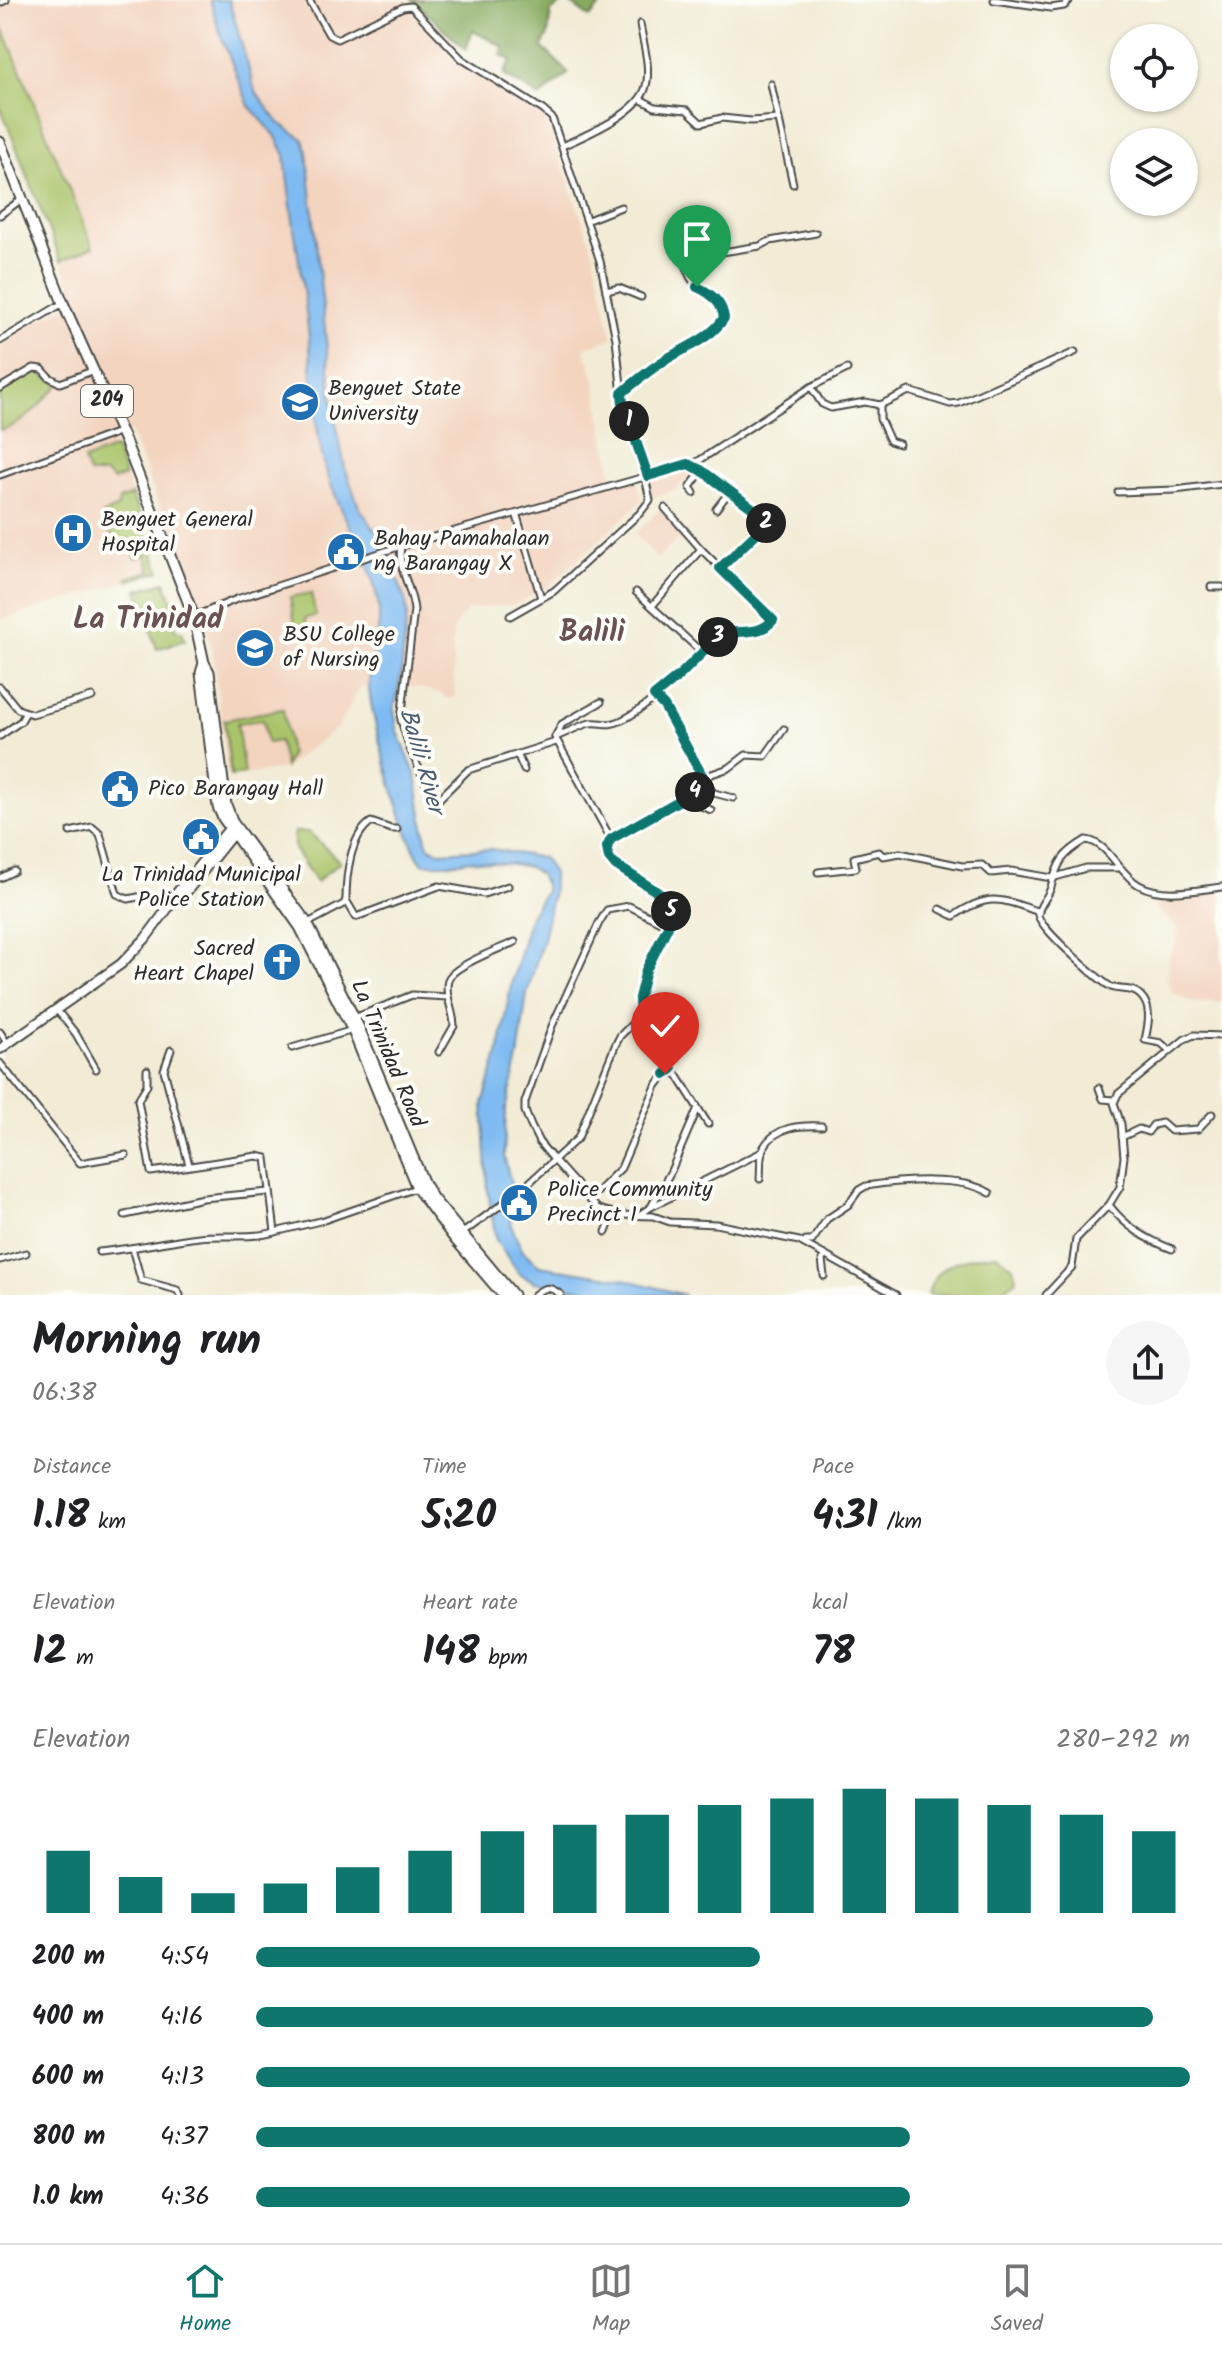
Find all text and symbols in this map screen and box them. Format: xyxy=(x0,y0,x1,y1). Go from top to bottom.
map controls xyxy=(1110,24,1198,216)
button: locate xyxy=(1110,24,1198,112)
button: layers xyxy=(1110,128,1198,216)
pin xyxy=(663,205,731,287)
icon: arrive xyxy=(675,217,719,261)
place label: Benguet State University xyxy=(328,372,461,432)
school or university icon: Benguet State University xyxy=(279,381,321,423)
road number: 204 xyxy=(81,385,133,417)
pin: 1 xyxy=(609,401,649,441)
text: 1 xyxy=(626,403,632,438)
place label: Benguet General Hospital xyxy=(101,503,253,563)
pin: 2 xyxy=(746,503,786,543)
text: 2 xyxy=(760,505,772,540)
hospital icon: Benguet General Hospital xyxy=(52,512,94,554)
place label: Bahay Pamahalaan ng Barangay X xyxy=(374,522,550,582)
public building icon: Bahay Pamahalaan ng Barangay X xyxy=(325,531,367,573)
district label: La Trinidad xyxy=(73,596,224,644)
district label: Balili xyxy=(559,609,626,657)
pin: 3 xyxy=(698,617,738,657)
place label: BSU College of Nursing xyxy=(283,618,395,678)
text: 3 xyxy=(712,619,724,654)
school or university icon: BSU College of Nursing xyxy=(234,627,276,669)
water label: Balili River xyxy=(387,704,456,823)
public building icon: Pico Barangay Hall xyxy=(99,768,141,810)
place label: Pico Barangay Hall xyxy=(148,772,324,807)
pin: 4 xyxy=(675,772,715,812)
text: 4 xyxy=(689,774,701,809)
public building icon: La Trinidad Municipal Police Station xyxy=(180,816,222,858)
place label: La Trinidad Municipal Police Station xyxy=(101,858,301,918)
pin: 5 xyxy=(651,891,691,931)
text: 5 xyxy=(665,893,677,928)
place label: Sacred Heart Chapel xyxy=(133,932,255,992)
church icon: Sacred Heart Chapel xyxy=(261,941,303,983)
street label: La Trinidad Road xyxy=(340,975,434,1134)
pin xyxy=(631,992,699,1074)
icon: check xyxy=(643,1004,687,1048)
place label: Police Community Precinct 1 xyxy=(547,1173,713,1233)
public building icon: Police Community Precinct 1 xyxy=(498,1182,540,1224)
text: Morning run xyxy=(32,1307,261,1377)
button: share xyxy=(1106,1321,1190,1405)
text: 06:38 xyxy=(32,1372,96,1414)
text: Distance xyxy=(32,1450,111,1485)
text: Time xyxy=(422,1450,466,1485)
text: Pace xyxy=(812,1450,854,1485)
text: 1.18 xyxy=(32,1485,89,1549)
text: 5:20 xyxy=(422,1485,496,1549)
text: 4:31 xyxy=(812,1485,878,1549)
text: km xyxy=(89,1505,126,1540)
text: /km xyxy=(878,1505,922,1540)
text: Elevation xyxy=(32,1586,115,1621)
text: Heart rate xyxy=(422,1586,518,1621)
text: kcal xyxy=(812,1586,848,1621)
text: 12 xyxy=(32,1621,67,1685)
text: 148 xyxy=(422,1621,479,1685)
text: 78 xyxy=(812,1621,854,1685)
text: m xyxy=(67,1641,94,1676)
text: bpm xyxy=(479,1641,528,1676)
text: Elevation xyxy=(32,1719,130,1761)
text: 280–292 m xyxy=(1056,1719,1190,1761)
text: 200 m xyxy=(32,1936,105,1978)
text: 4:54 xyxy=(160,1936,209,1978)
text: 400 m xyxy=(32,1996,104,2038)
text: 4:16 xyxy=(160,1996,203,2038)
text: 600 m xyxy=(32,2056,104,2098)
text: 4:13 xyxy=(160,2056,204,2098)
text: 800 m xyxy=(32,2116,105,2158)
text: 4:37 xyxy=(160,2116,208,2158)
text: 1.0 km xyxy=(32,2176,103,2218)
text: 4:36 xyxy=(160,2176,210,2218)
tab: Home xyxy=(179,2259,231,2342)
tab: Map xyxy=(589,2259,633,2342)
tab: Saved xyxy=(991,2259,1043,2342)

